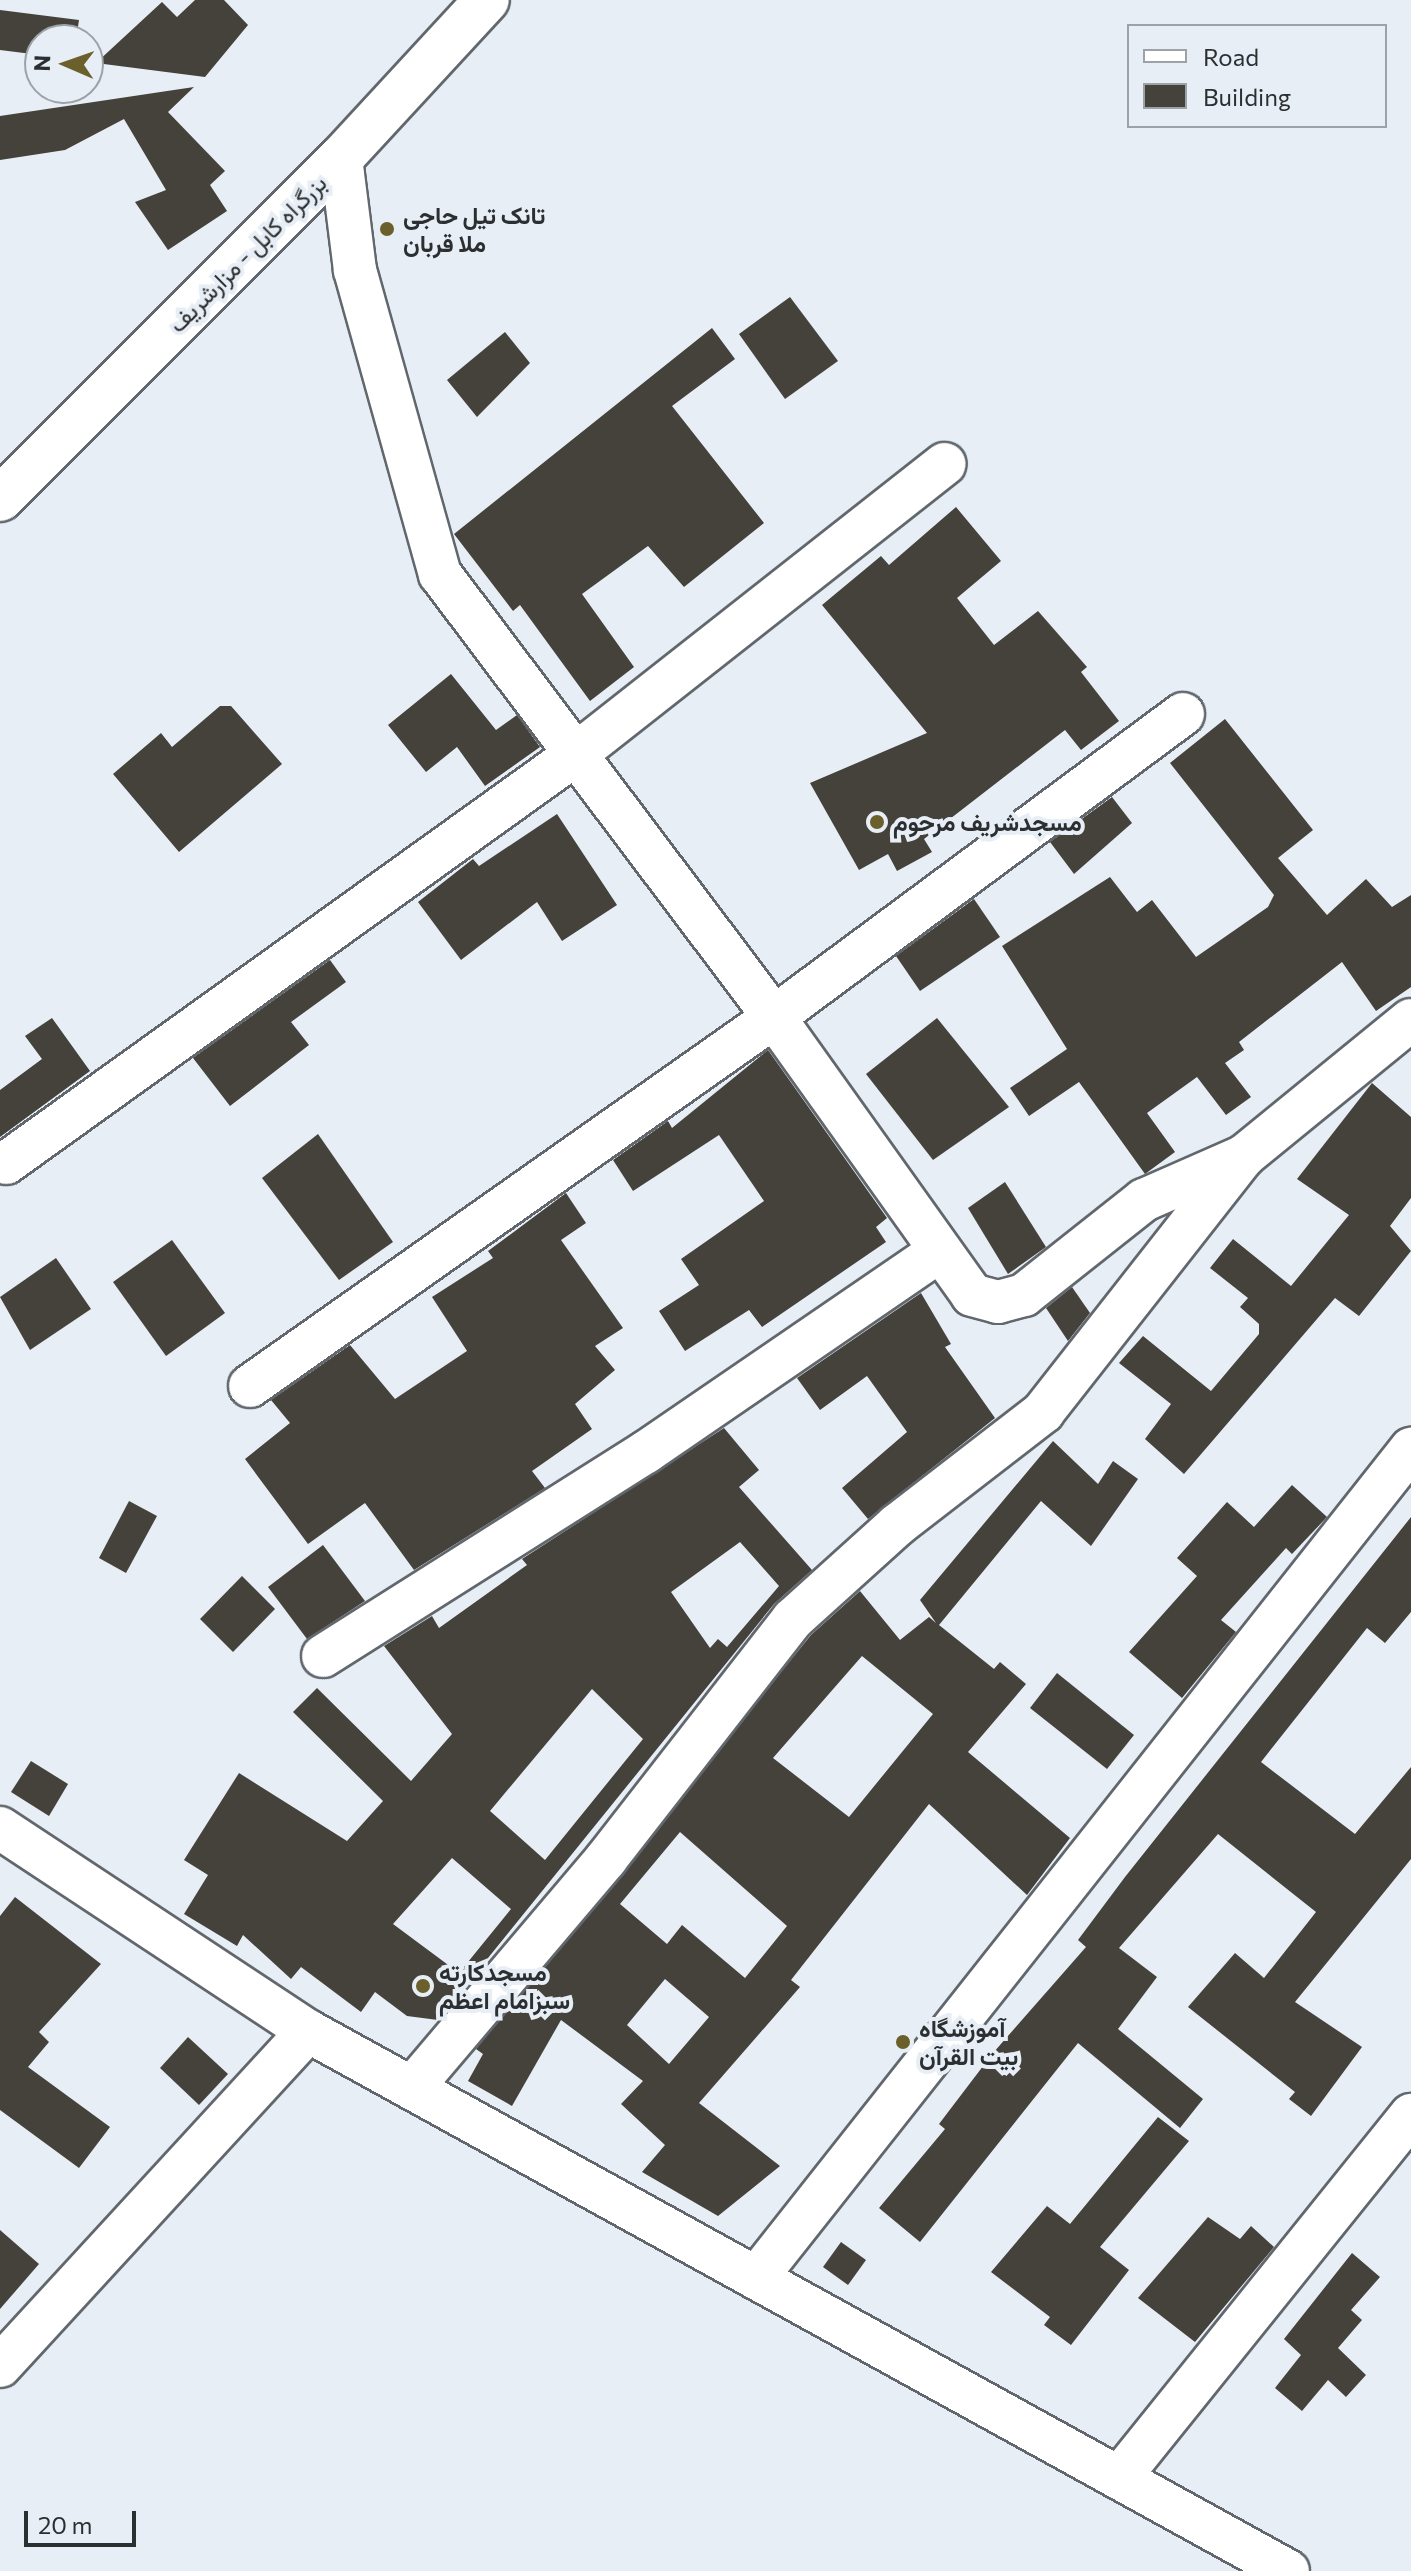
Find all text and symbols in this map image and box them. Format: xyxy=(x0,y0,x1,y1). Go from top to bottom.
north arrow xyxy=(24,24,104,104)
legend xyxy=(1127,24,1387,128)
text: Road xyxy=(1203,42,1259,71)
text: N xyxy=(28,54,55,72)
text: Building xyxy=(1203,82,1291,111)
street label: بزرگراه کابل - مزارشریف xyxy=(162,168,332,338)
place label: تانک تیل حاجی ملا قربان xyxy=(403,201,545,257)
marker: تانک تیل حاجی ملا قربان xyxy=(378,220,396,238)
place label: مسجدشریف مرحوم xyxy=(893,808,1082,836)
marker: مسجدشریف مرحوم xyxy=(868,813,886,831)
place label: مسجدکارته سبزامام اعظم xyxy=(439,1958,570,2014)
marker: مسجدکارته سبزامام اعظم xyxy=(414,1977,432,1995)
place label: آموزشگاه بیت القرآن xyxy=(919,2014,1018,2070)
marker: آموزشگاه بیت القرآن xyxy=(894,2033,912,2051)
scale bar xyxy=(28,2495,140,2545)
text: 20 m xyxy=(38,2510,92,2539)

